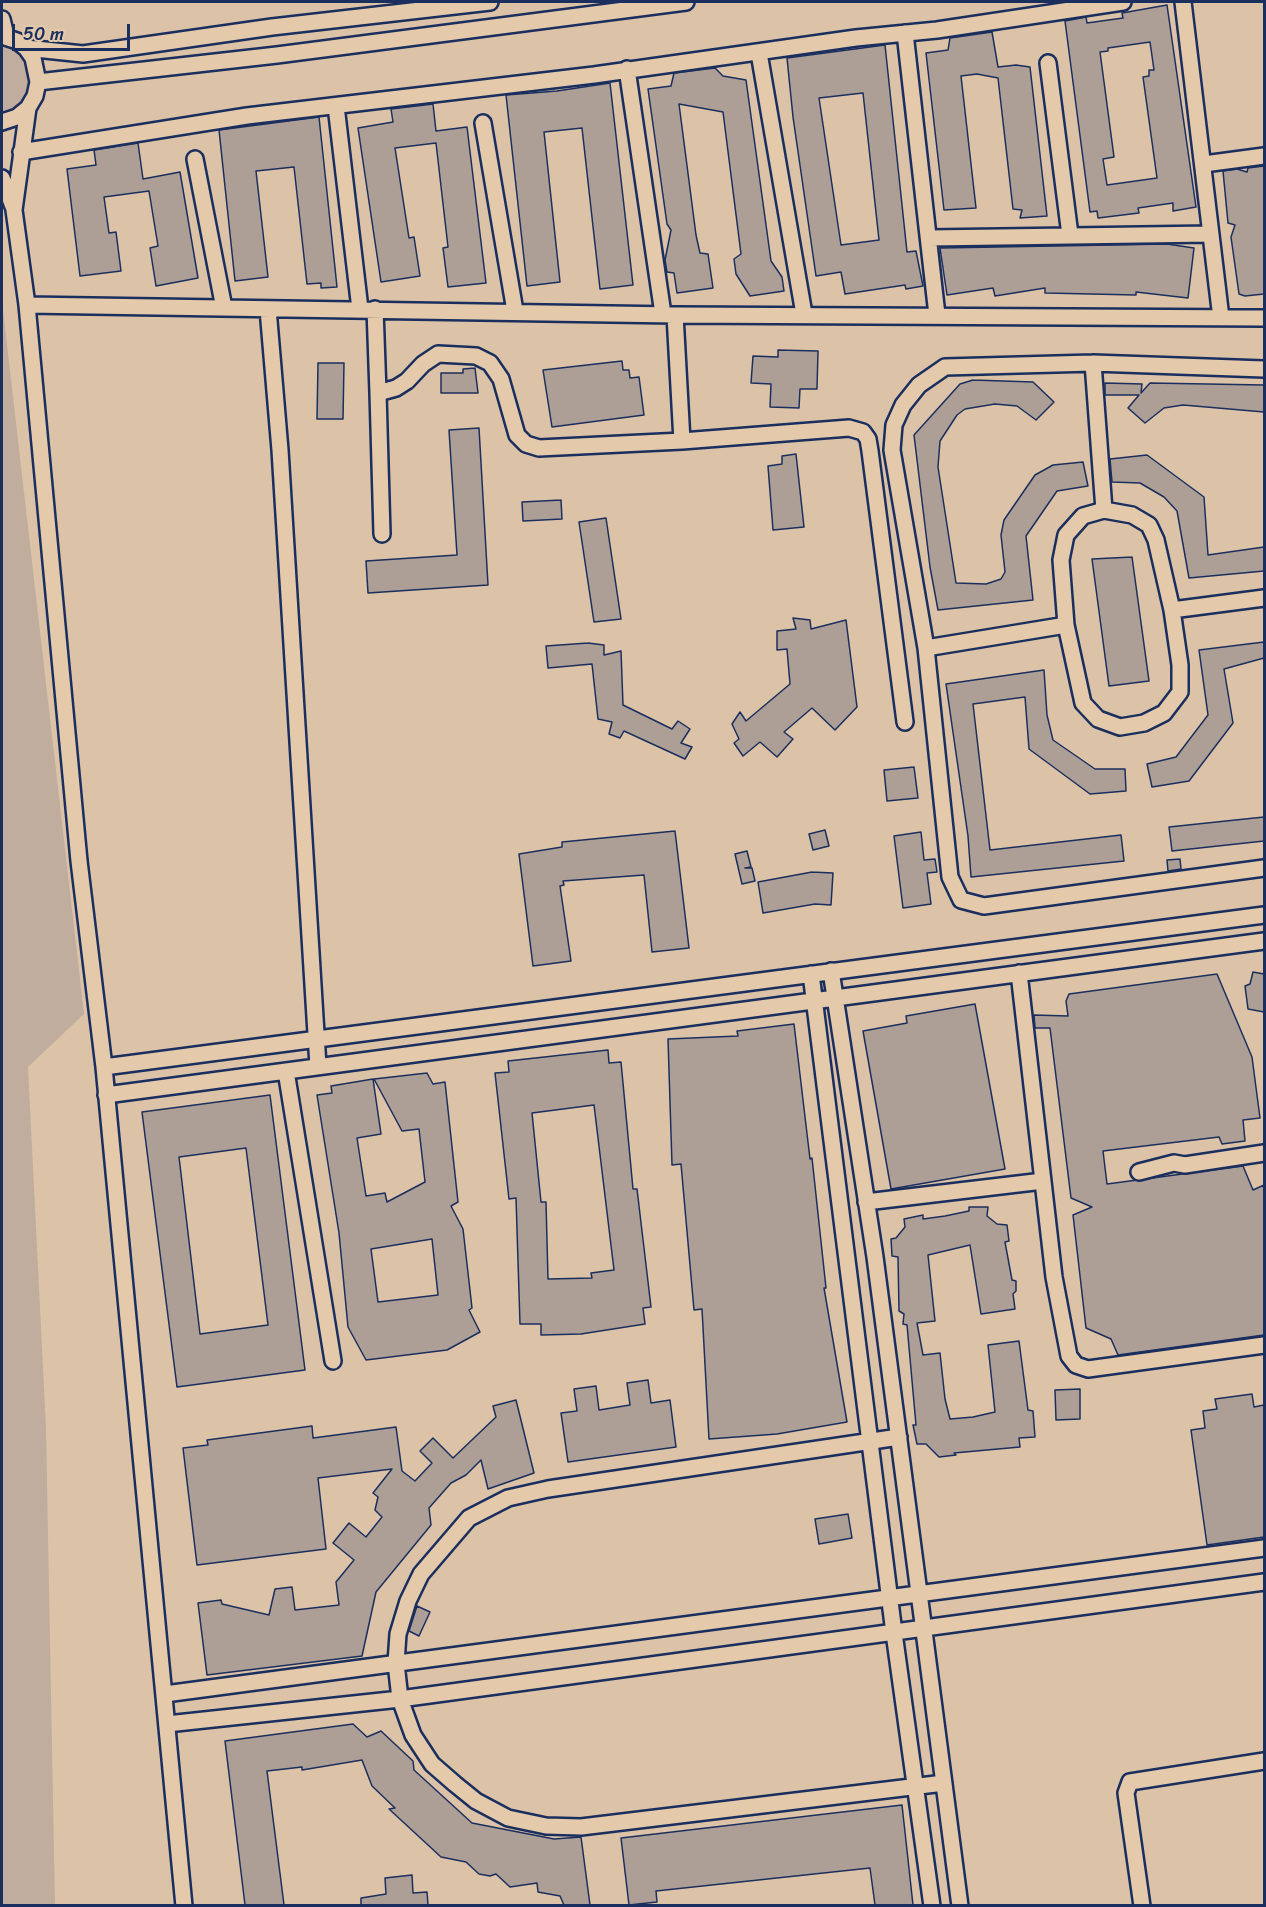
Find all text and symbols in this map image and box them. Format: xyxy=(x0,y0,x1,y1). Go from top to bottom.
scale bar xyxy=(15,12,134,50)
text: 50 m xyxy=(23,18,64,50)

